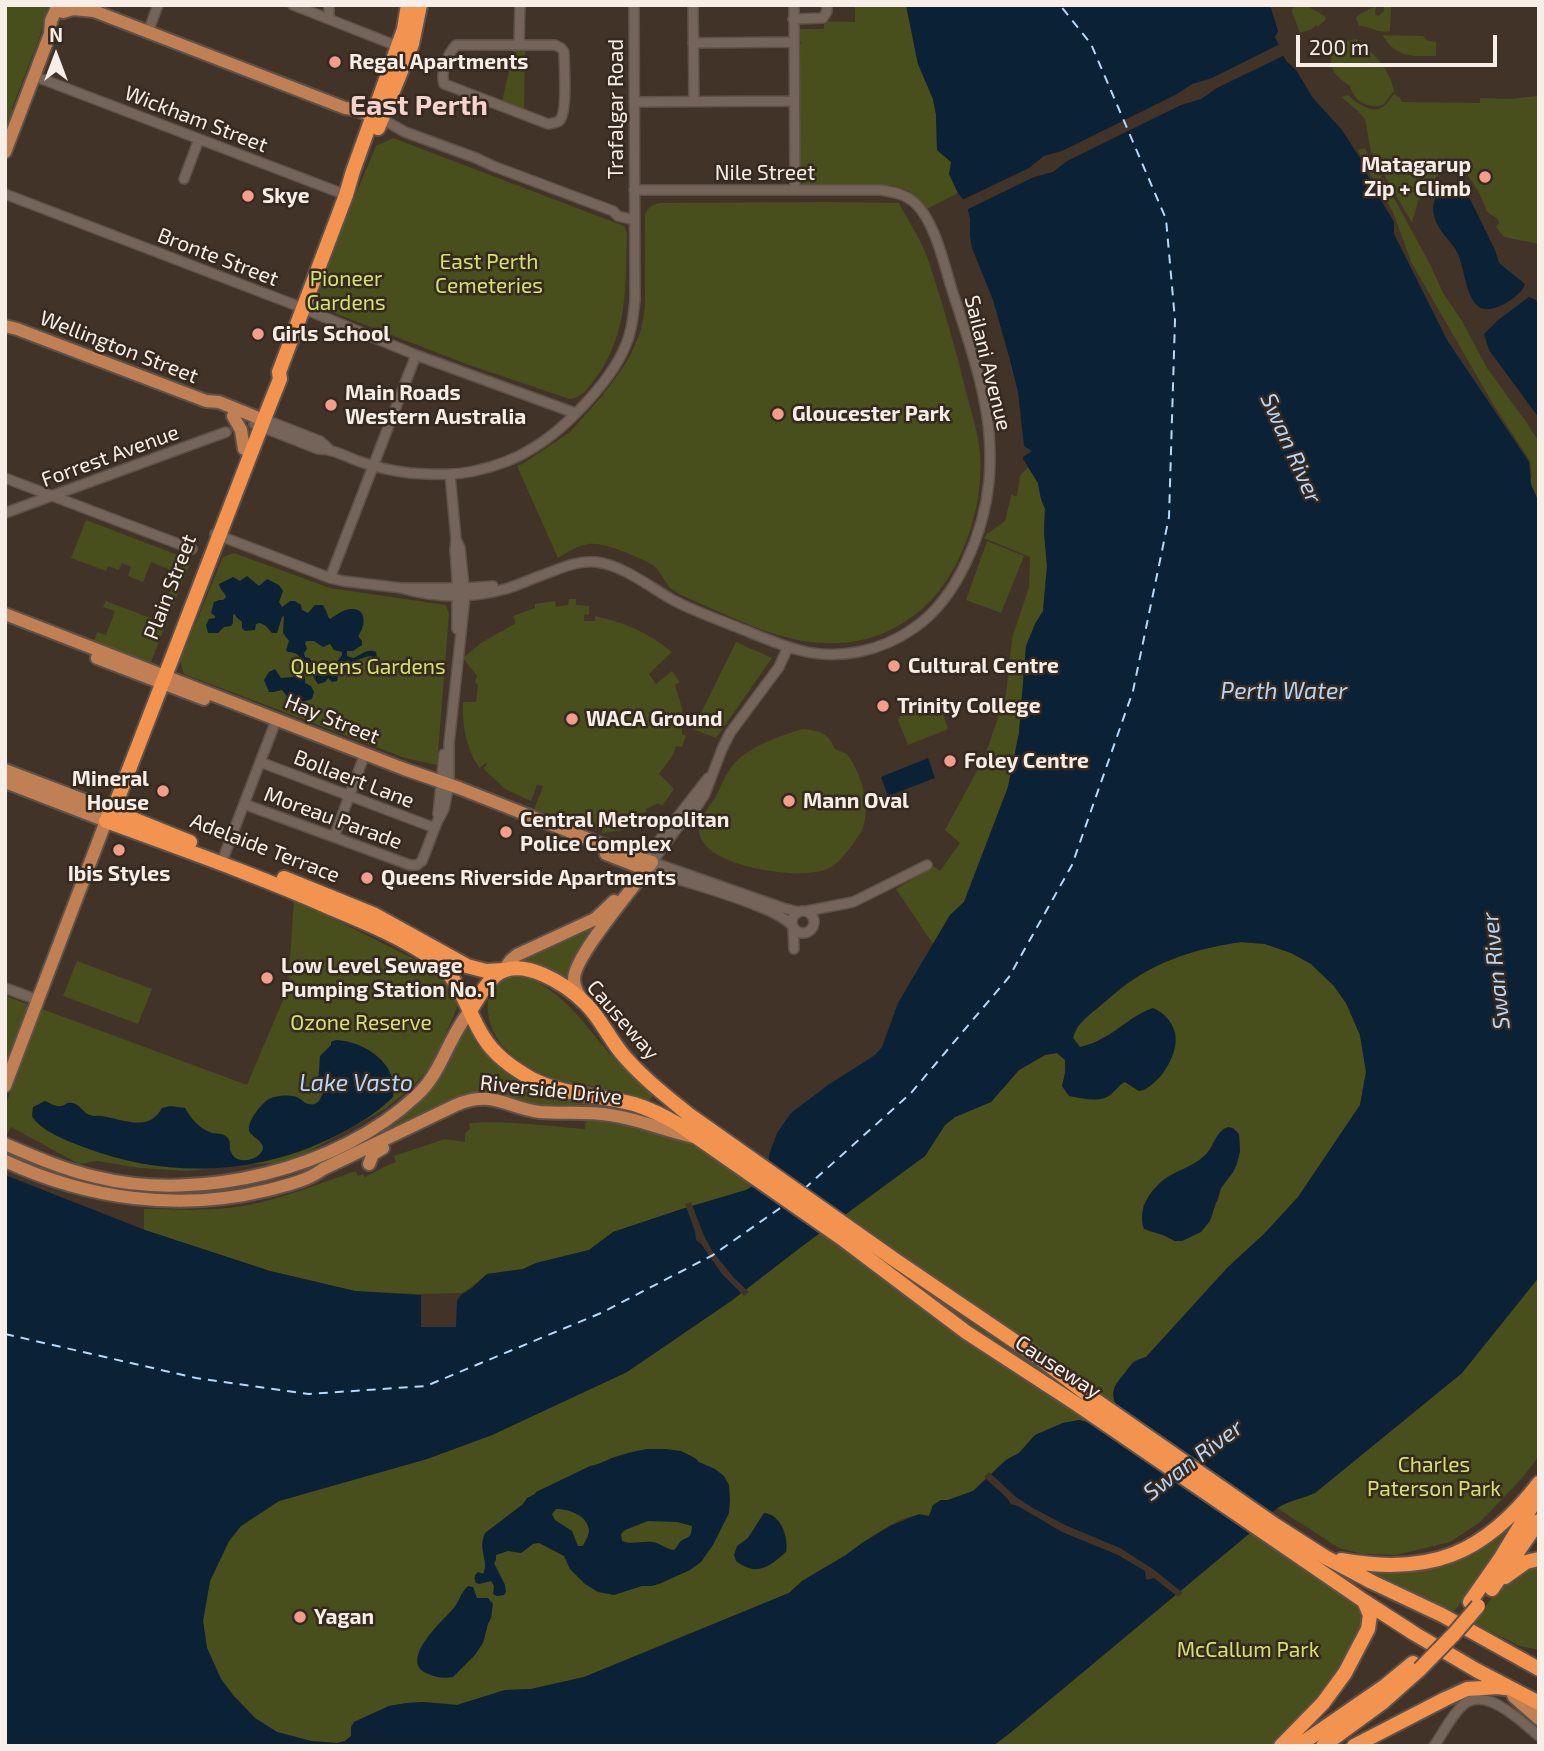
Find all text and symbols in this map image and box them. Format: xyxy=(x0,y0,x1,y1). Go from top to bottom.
north arrow xyxy=(21,21,91,91)
scale bar xyxy=(1299,21,1500,65)
text: N xyxy=(49,23,63,46)
text: 200 m xyxy=(1309,34,1369,59)
street label: Trafalgar Road xyxy=(603,39,629,179)
place label: Regal Apartments xyxy=(349,49,528,75)
marker: Regal Apartments xyxy=(327,54,343,70)
street label: Wickham Street xyxy=(121,80,271,158)
district label: East Perth xyxy=(350,89,488,123)
place label: Matagarup Zip + Climb xyxy=(1361,152,1471,202)
street label: Nile Street xyxy=(715,160,815,186)
marker: Matagarup Zip + Climb xyxy=(1477,169,1493,185)
place label: Skye xyxy=(262,183,310,209)
marker: Skye xyxy=(240,188,256,204)
street label: Bronte Street xyxy=(154,222,282,292)
park label: East Perth Cemeteries xyxy=(435,249,543,299)
park label: Pioneer Gardens xyxy=(306,266,386,316)
street label: Sailani Avenue xyxy=(959,293,1017,433)
street label: Wellington Street xyxy=(36,305,202,389)
place label: Girls School xyxy=(272,321,390,347)
marker: Girls School xyxy=(250,326,266,342)
place label: Main Roads Western Australia xyxy=(345,380,526,430)
water label: Swan River xyxy=(1254,389,1328,507)
marker: Main Roads Western Australia xyxy=(323,397,339,413)
place label: Gloucester Park xyxy=(792,401,950,427)
marker: Gloucester Park xyxy=(770,406,786,422)
street label: Forrest Avenue xyxy=(38,419,182,493)
street label: Plain Street xyxy=(138,531,202,643)
place label: Cultural Centre xyxy=(908,653,1059,679)
park label: Queens Gardens xyxy=(290,654,446,680)
marker: Cultural Centre xyxy=(886,658,902,674)
water label: Perth Water xyxy=(1221,677,1347,705)
street label: Hay Street xyxy=(281,689,383,749)
place label: Trinity College xyxy=(897,693,1041,719)
marker: Trinity College xyxy=(875,698,891,714)
place label: WACA Ground xyxy=(586,706,723,732)
marker: WACA Ground xyxy=(564,711,580,727)
street label: Bollaert Lane xyxy=(290,744,418,814)
place label: Foley Centre xyxy=(964,748,1089,774)
marker: Foley Centre xyxy=(942,753,958,769)
place label: Mineral House xyxy=(72,766,149,816)
street label: Moreau Parade xyxy=(261,781,405,855)
marker: Mineral House xyxy=(155,783,171,799)
place label: Mann Oval xyxy=(803,788,909,814)
marker: Mann Oval xyxy=(781,793,797,809)
place label: Central Metropolitan Police Complex xyxy=(520,807,729,857)
street label: Adelaide Terrace xyxy=(187,808,343,888)
marker: Central Metropolitan Police Complex xyxy=(498,824,514,840)
marker: Ibis Styles xyxy=(111,842,127,858)
place label: Ibis Styles xyxy=(68,861,170,887)
place label: Queens Riverside Apartments xyxy=(381,865,676,891)
marker: Queens Riverside Apartments xyxy=(359,870,375,886)
water label: Swan River xyxy=(1476,911,1516,1031)
place label: Low Level Sewage Pumping Station No. 1 xyxy=(281,953,496,1003)
marker: Low Level Sewage Pumping Station No. 1 xyxy=(259,970,275,986)
street label: Causeway xyxy=(582,975,664,1065)
park label: Ozone Reserve xyxy=(290,1010,432,1036)
water label: Lake Vasto xyxy=(299,1069,413,1097)
street label: Riverside Drive xyxy=(479,1070,623,1110)
street label: Causeway xyxy=(1010,1330,1106,1404)
water label: Swan River xyxy=(1138,1414,1248,1506)
park label: Charles Paterson Park xyxy=(1367,1452,1501,1502)
place label: Yagan xyxy=(314,1604,374,1630)
marker: Yagan xyxy=(292,1609,308,1625)
park label: McCallum Park xyxy=(1177,1637,1319,1663)

